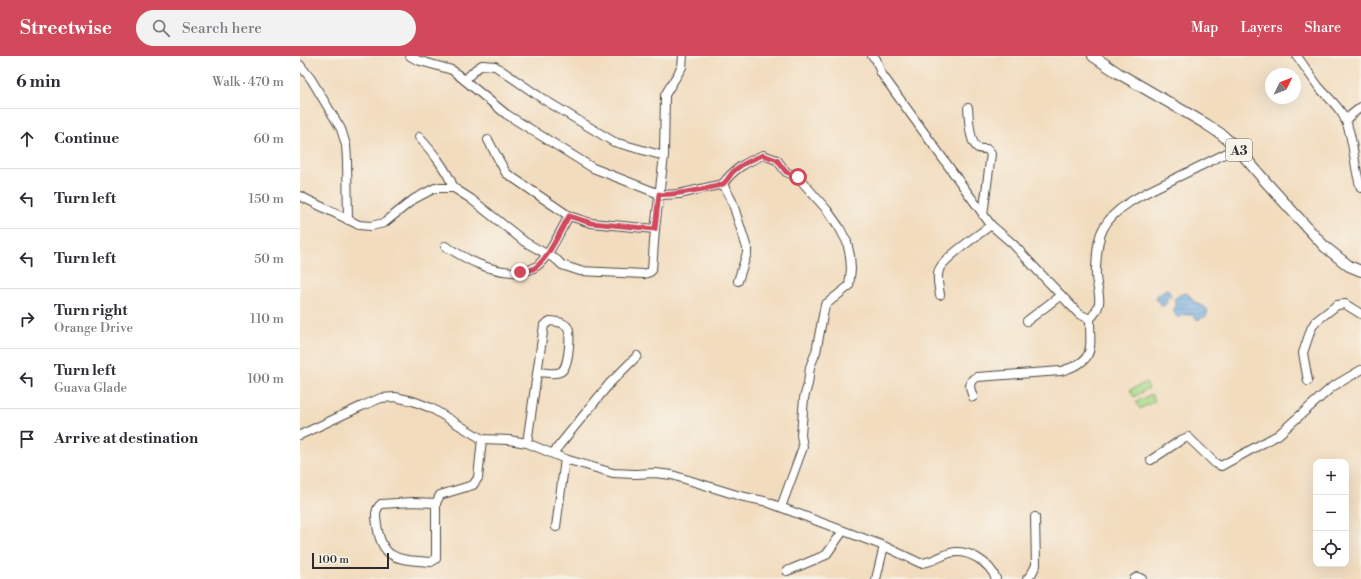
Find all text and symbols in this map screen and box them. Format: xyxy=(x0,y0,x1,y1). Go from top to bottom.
search box xyxy=(136,10,416,46)
text: Streetwise xyxy=(20,16,112,40)
icon: search xyxy=(150,17,172,39)
text: Search here xyxy=(182,19,262,38)
text: Map xyxy=(1191,19,1218,37)
text: Layers xyxy=(1240,19,1283,37)
text: Share xyxy=(1305,19,1341,37)
north arrow xyxy=(1265,68,1301,104)
text: 6 min xyxy=(16,71,61,93)
text: Walk · 470 m xyxy=(212,74,284,90)
icon: ahead xyxy=(16,128,38,150)
text: Continue xyxy=(54,129,119,148)
text: 60 m xyxy=(253,131,284,147)
road number: A3 xyxy=(1226,139,1252,161)
route start xyxy=(789,168,807,186)
icon: left xyxy=(16,188,38,210)
text: Turn left xyxy=(54,189,116,208)
text: 150 m xyxy=(249,191,284,207)
icon: left xyxy=(16,248,38,270)
text: Turn left xyxy=(54,249,116,268)
text: 50 m xyxy=(254,251,284,267)
route end xyxy=(511,263,529,281)
text: Turn right xyxy=(54,301,128,320)
icon: right xyxy=(16,308,38,330)
text: 110 m xyxy=(250,311,284,327)
text: Orange Drive xyxy=(54,320,133,336)
text: Turn left xyxy=(54,361,116,380)
icon: left xyxy=(16,368,38,390)
text: 100 m xyxy=(248,371,284,387)
text: Guava Glade xyxy=(54,380,127,396)
icon: arrive xyxy=(16,428,38,450)
text: Arrive at destination xyxy=(54,429,198,448)
map controls xyxy=(1313,459,1349,567)
button: + xyxy=(1313,459,1349,495)
button: − xyxy=(1313,495,1349,531)
button: locate xyxy=(1313,531,1349,567)
scale bar xyxy=(312,551,389,570)
text: 100 m xyxy=(318,553,349,567)

